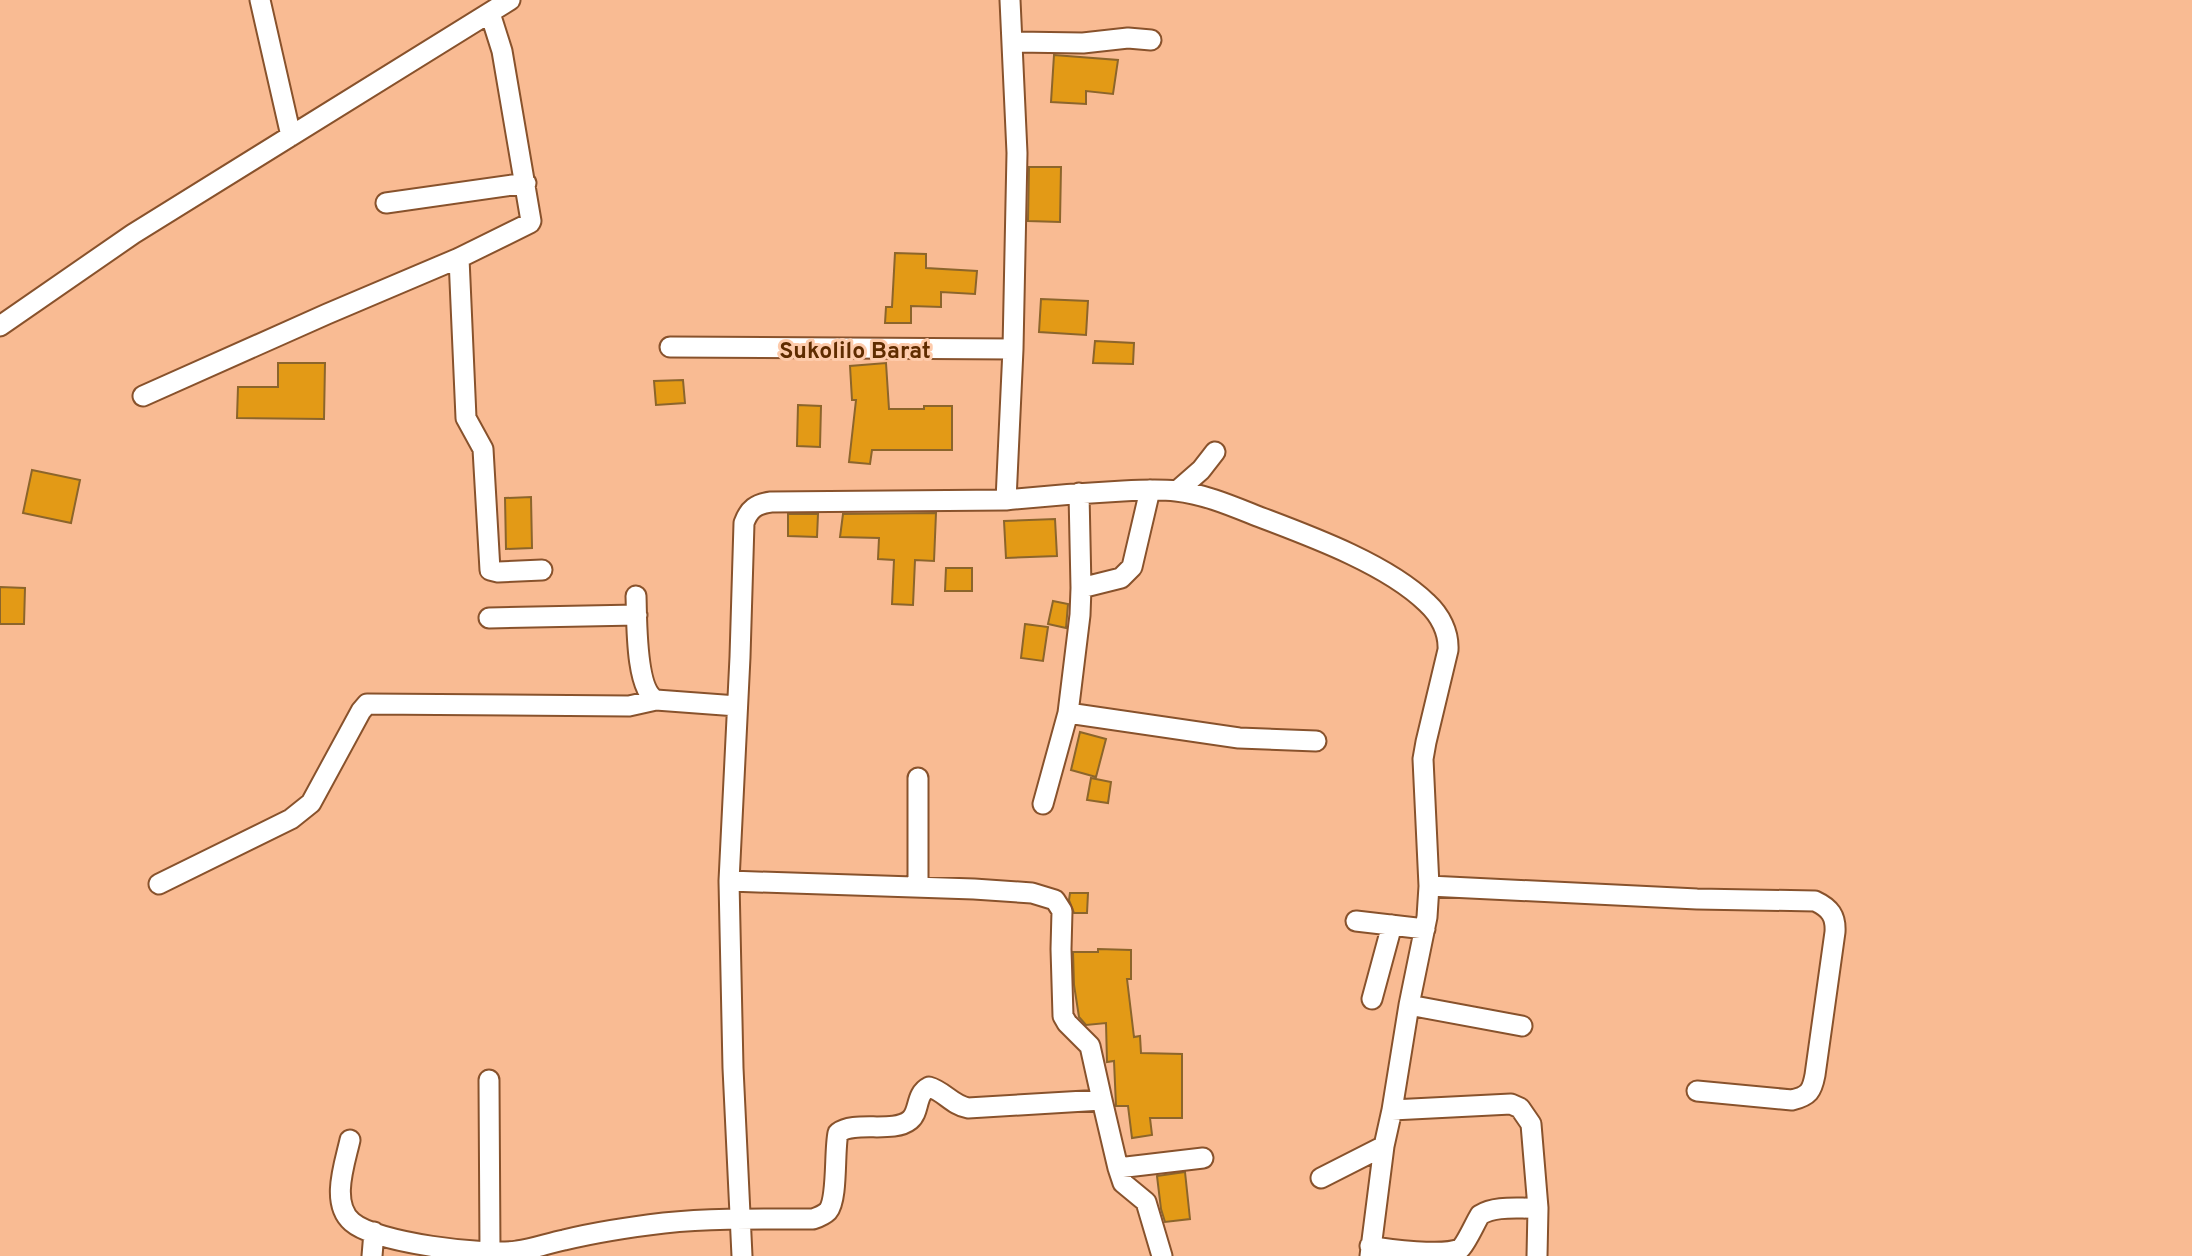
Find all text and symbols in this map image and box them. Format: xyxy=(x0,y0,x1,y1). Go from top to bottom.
district label: Sukolilo Barat xyxy=(779,338,931,367)

